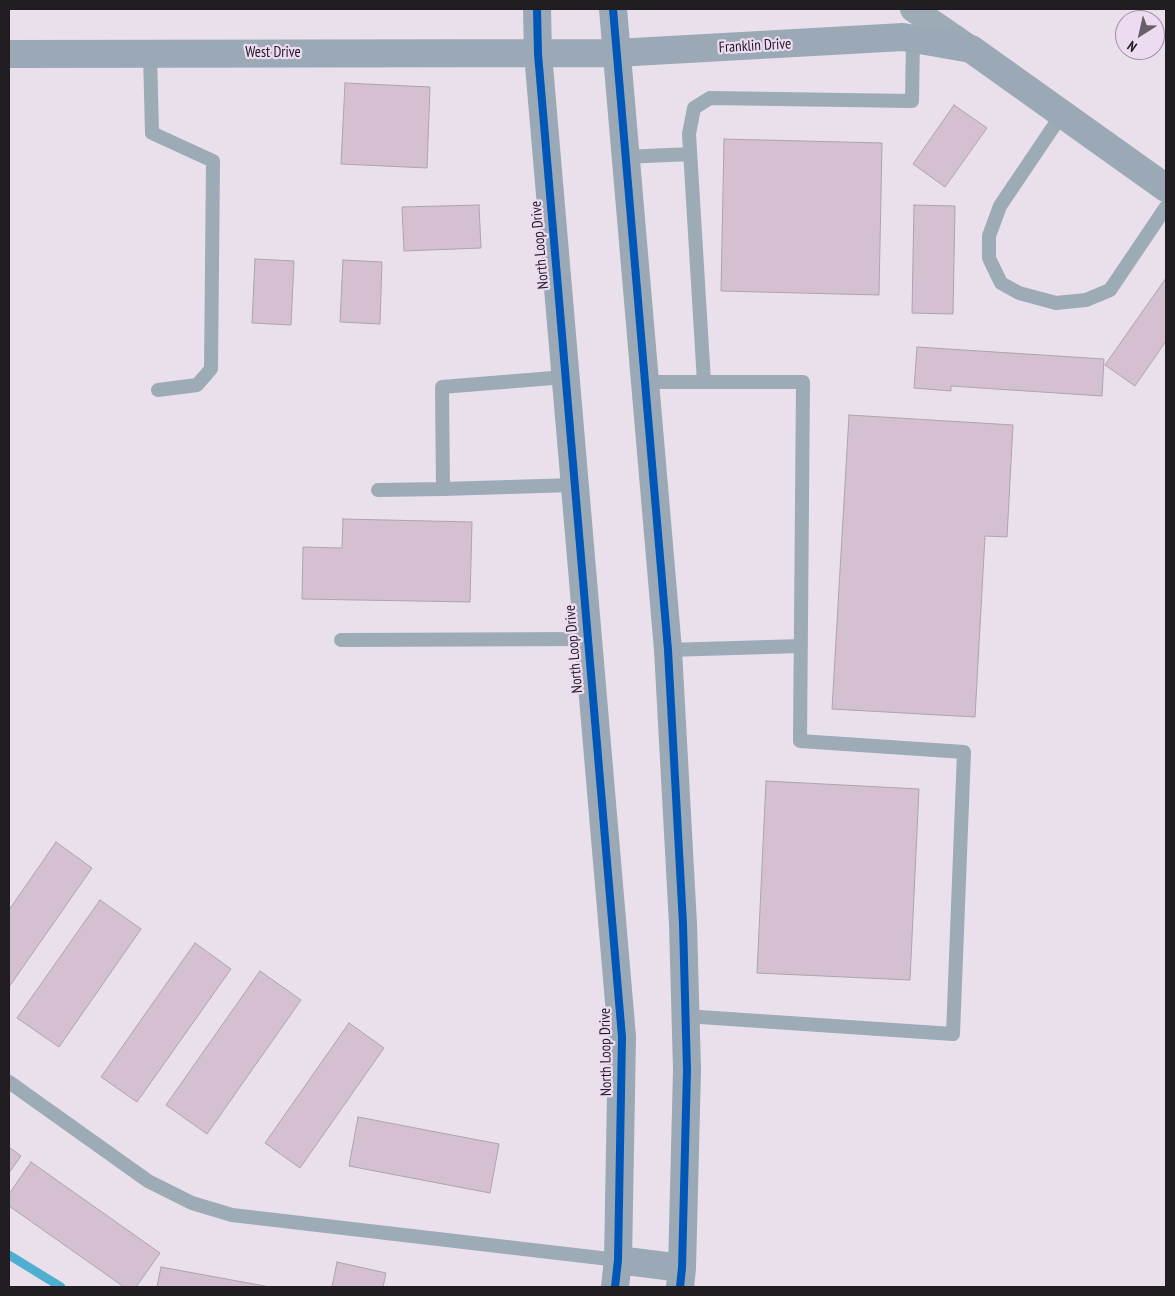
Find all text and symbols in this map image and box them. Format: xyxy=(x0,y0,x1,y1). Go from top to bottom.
north arrow xyxy=(1115,10,1165,60)
street label: Franklin Drive xyxy=(718,35,792,57)
text: N xyxy=(1124,37,1140,56)
street label: West Drive xyxy=(245,44,301,62)
street label: North Loop Drive xyxy=(527,200,553,290)
street label: North Loop Drive xyxy=(561,604,587,694)
street label: North Loop Drive xyxy=(596,1008,616,1096)

